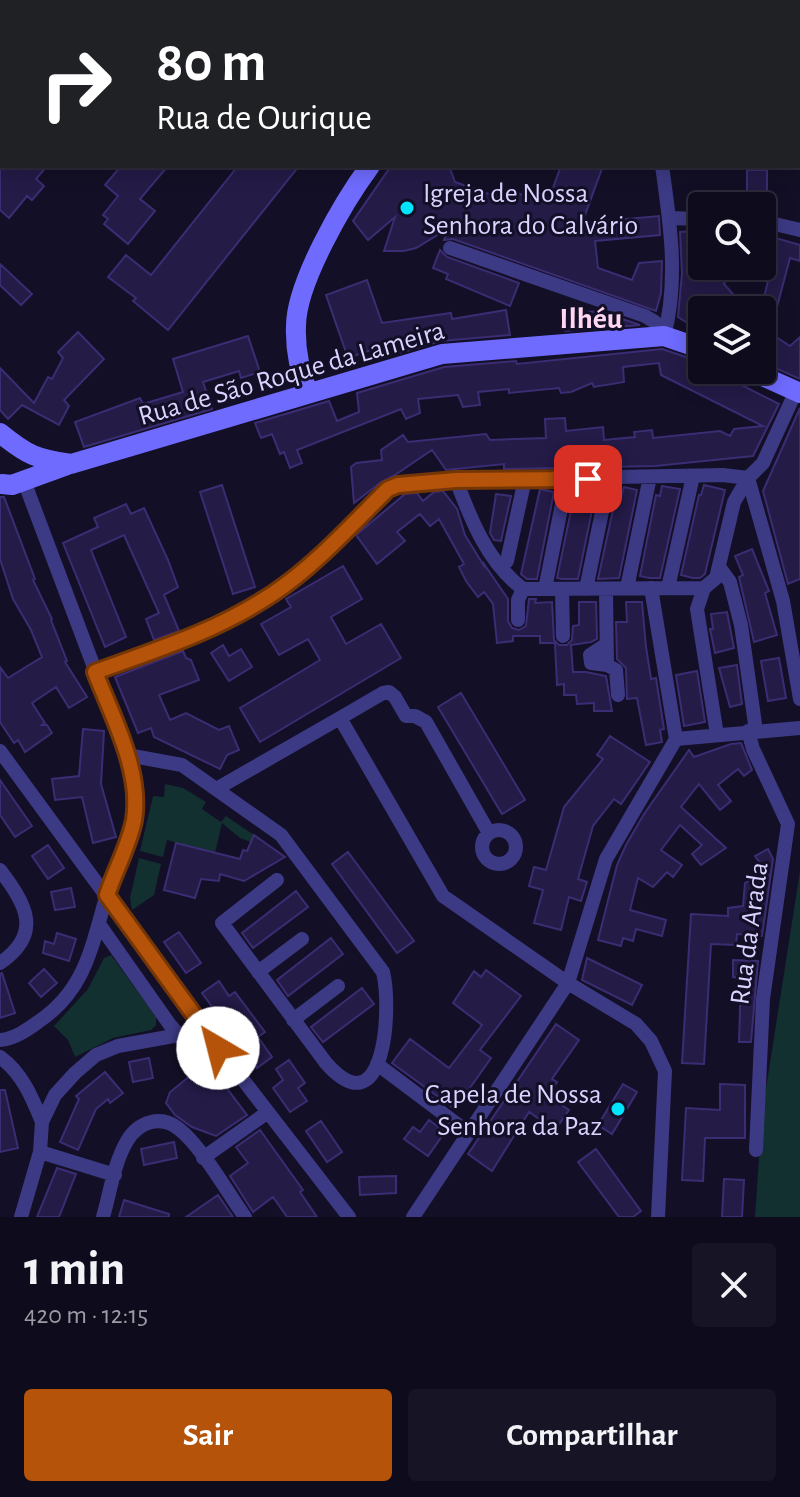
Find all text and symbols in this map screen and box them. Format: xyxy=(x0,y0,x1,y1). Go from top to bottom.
icon: right xyxy=(24,32,128,136)
text: 80 m xyxy=(156,35,266,91)
text: Rua de Ourique xyxy=(156,100,372,136)
place label: Igreja de Nossa Senhora do Calvário xyxy=(423,180,638,240)
map controls xyxy=(688,192,776,384)
button: search xyxy=(688,192,776,280)
marker: Igreja de Nossa Senhora do Calvário xyxy=(398,199,416,217)
button: layers xyxy=(688,296,776,384)
district label: Ilhéu xyxy=(559,304,623,334)
street label: Rua de São Roque da Lameira xyxy=(135,317,448,431)
pin xyxy=(554,445,622,513)
icon: arrive xyxy=(566,457,610,501)
street label: Rua da Arada xyxy=(726,860,774,1006)
position arrow xyxy=(176,1006,260,1090)
place label: Capela de Nossa Senhora da Paz xyxy=(425,1081,602,1141)
marker: Capela de Nossa Senhora da Paz xyxy=(609,1100,627,1118)
button: close xyxy=(692,1243,776,1327)
text: 1 min xyxy=(24,1246,125,1294)
text: 420 m · 12:15 xyxy=(24,1302,148,1328)
button: Sair xyxy=(24,1389,392,1481)
button: Compartilhar xyxy=(408,1389,776,1481)

